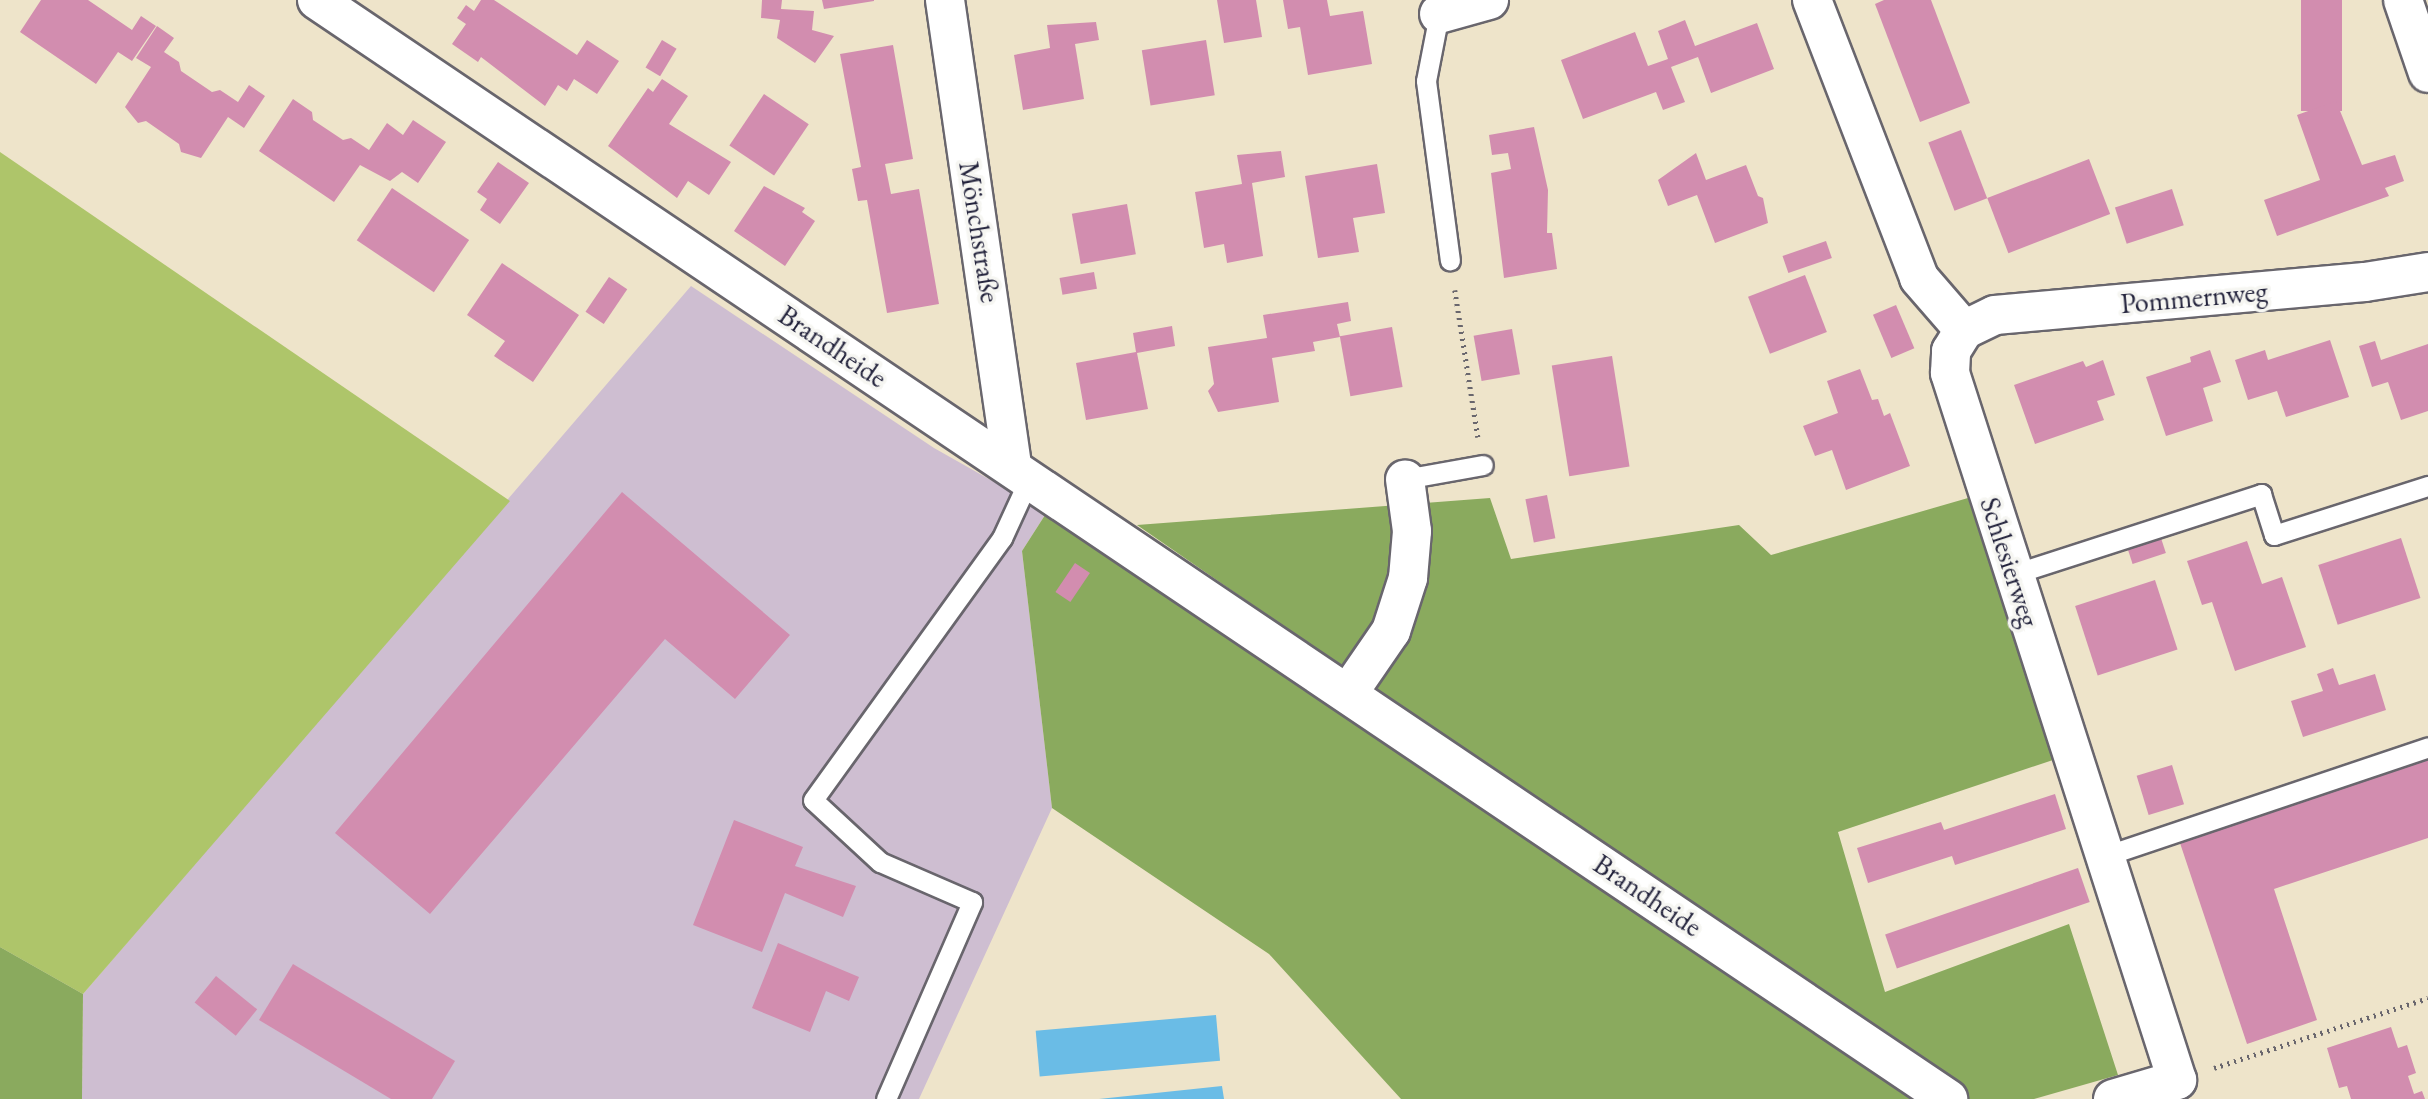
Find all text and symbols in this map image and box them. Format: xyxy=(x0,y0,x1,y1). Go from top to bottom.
street label: Mönchstraße xyxy=(952,159,1008,305)
street label: Pommernweg xyxy=(2119,274,2269,320)
street label: Brandheide xyxy=(773,298,893,394)
street label: Schlesierweg xyxy=(1973,493,2047,631)
street label: Brandheide xyxy=(1588,847,1708,943)

